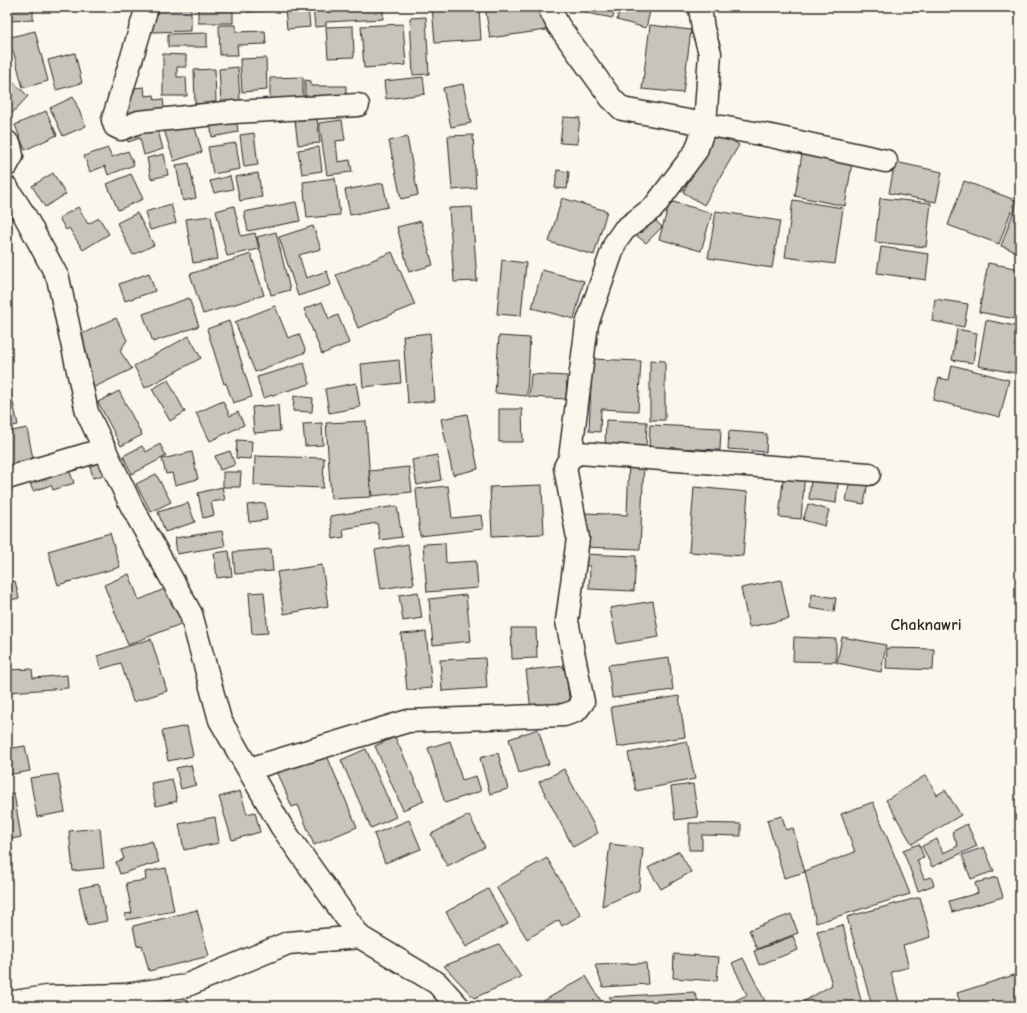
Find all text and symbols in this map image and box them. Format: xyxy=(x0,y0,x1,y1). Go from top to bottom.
district label: Chaknawri xyxy=(890,616,962,634)

